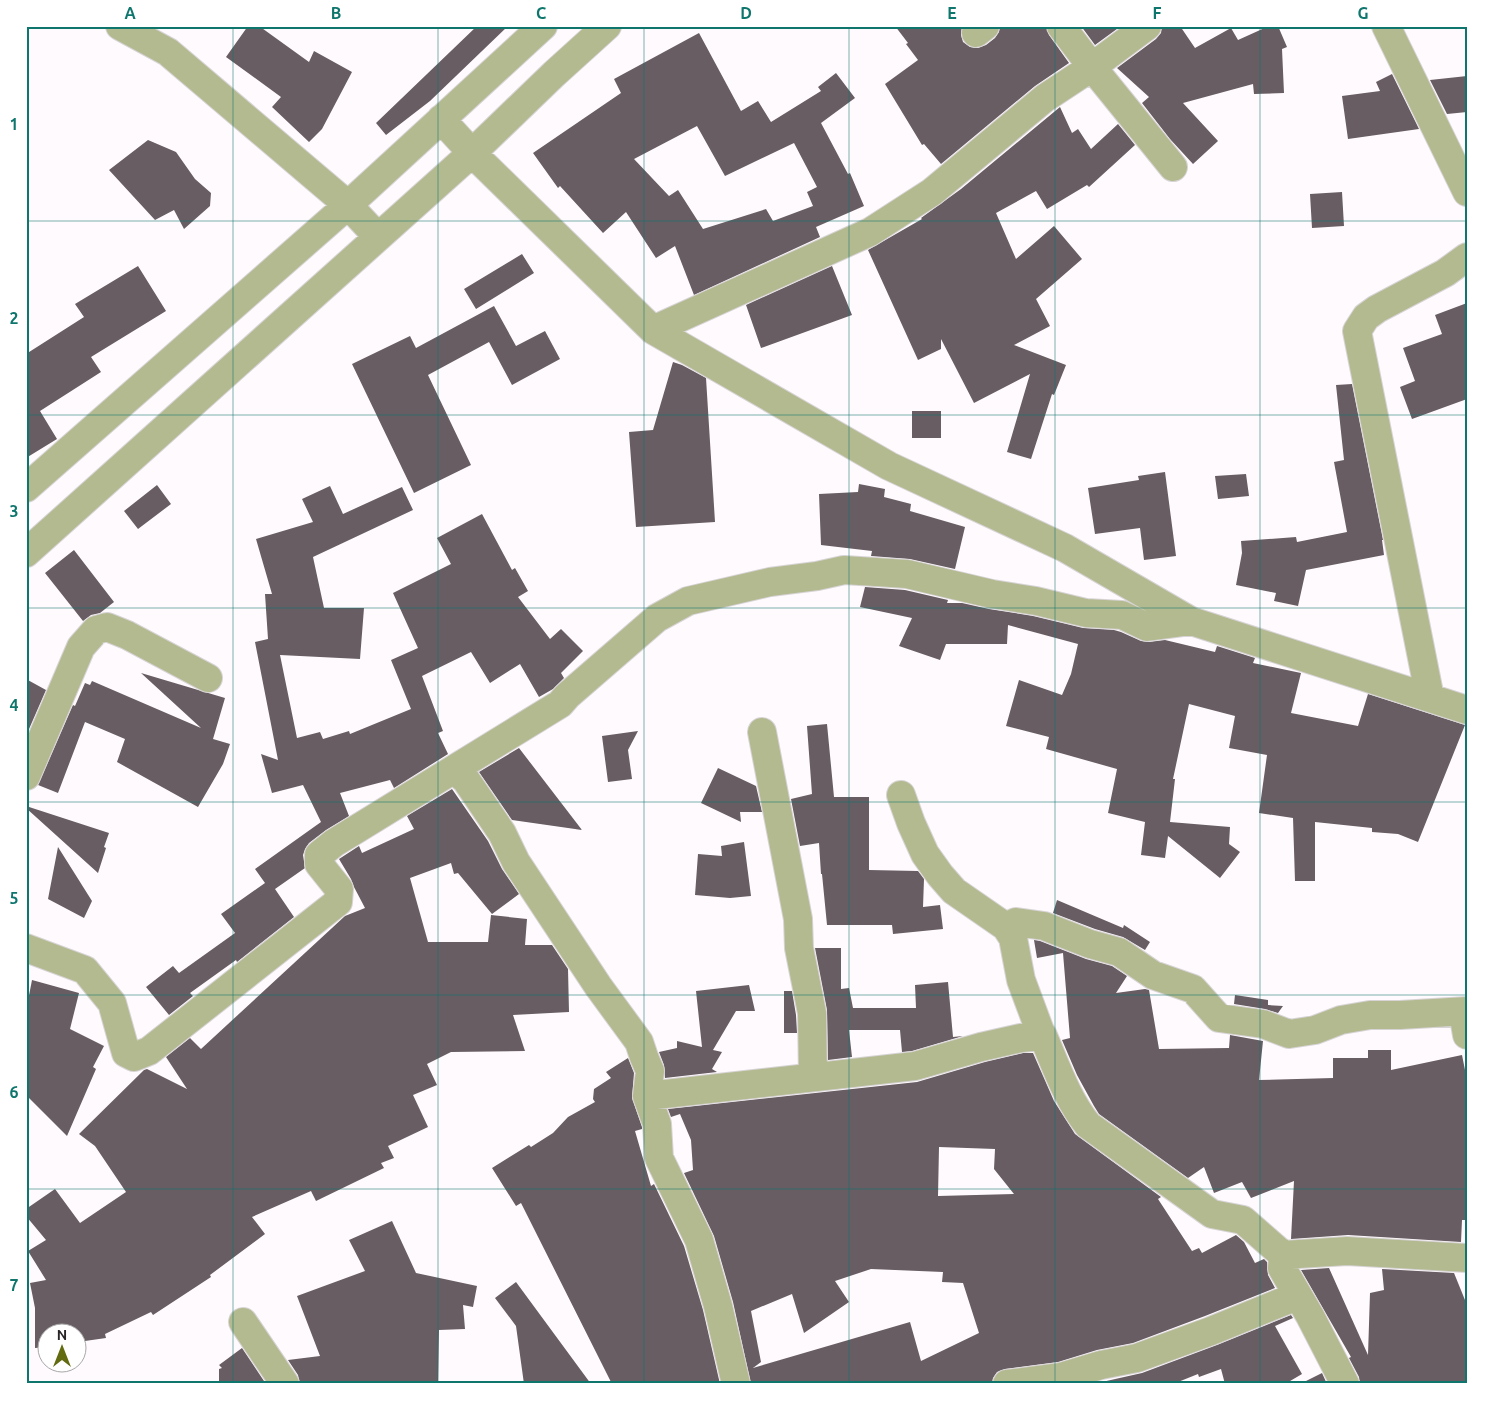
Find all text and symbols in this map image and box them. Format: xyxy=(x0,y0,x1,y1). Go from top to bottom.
text: A xyxy=(124,4,136,22)
text: B xyxy=(331,4,341,22)
text: C xyxy=(536,4,546,22)
text: D xyxy=(740,4,752,22)
text: E xyxy=(947,4,957,22)
text: F xyxy=(1153,4,1162,22)
text: G xyxy=(1357,4,1369,22)
text: 1 xyxy=(9,115,19,133)
text: 2 xyxy=(9,309,19,327)
text: 3 xyxy=(9,502,19,520)
text: 4 xyxy=(9,696,19,714)
text: 5 xyxy=(9,889,19,907)
text: 6 xyxy=(9,1083,19,1101)
text: 7 xyxy=(9,1276,19,1294)
north arrow xyxy=(38,1322,88,1372)
text: N xyxy=(57,1327,67,1343)

